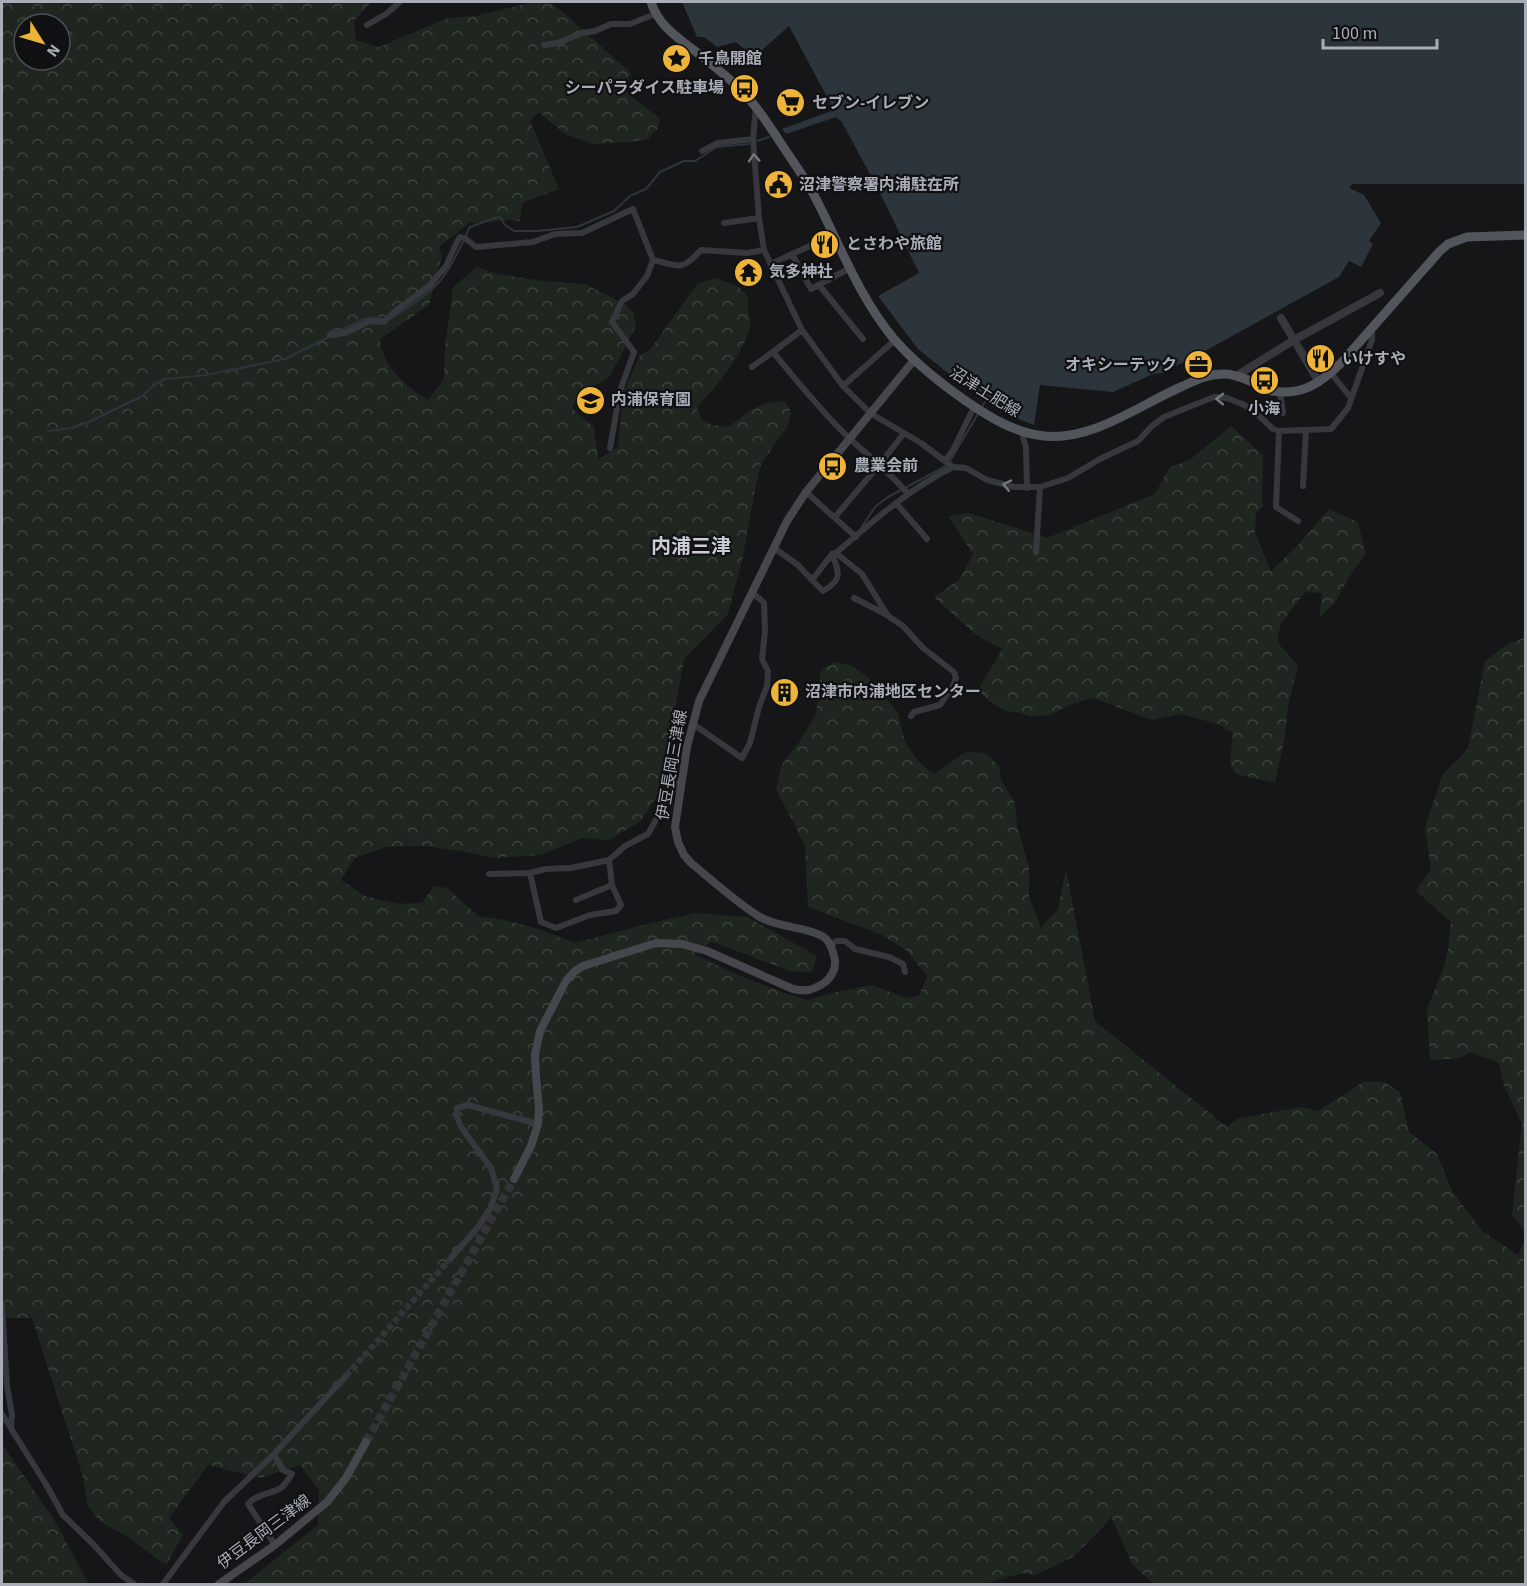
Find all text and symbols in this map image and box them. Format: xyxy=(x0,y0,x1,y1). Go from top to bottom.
north arrow xyxy=(12,12,72,72)
scale bar xyxy=(1323,12,1437,50)
text: 100 m xyxy=(1332,21,1377,46)
text: N xyxy=(41,40,65,61)
place icon: 千鳥開館 xyxy=(661,43,693,75)
place label: 千鳥開館 xyxy=(698,48,762,70)
bus stop icon: シーパラダイス駐車場 xyxy=(729,72,761,104)
place label: シーパラダイス駐車場 xyxy=(565,77,724,99)
supermarket icon: セブン-イレブン xyxy=(775,87,807,119)
place label: セブン-イレブン xyxy=(812,92,929,114)
one-way arrow xyxy=(748,153,761,162)
public building icon: 沼津警察署内浦駐在所 xyxy=(762,169,794,201)
place label: 沼津警察署内浦駐在所 xyxy=(799,174,959,196)
restaurant icon: とさわや旅館 xyxy=(809,228,841,260)
place label: とさわや旅館 xyxy=(846,233,942,255)
temple icon: 気多神社 xyxy=(732,256,764,288)
place label: 気多神社 xyxy=(769,261,833,283)
restaurant icon: いけすや xyxy=(1305,343,1337,375)
place label: いけすや xyxy=(1342,348,1406,370)
office icon: オキシーテック xyxy=(1182,349,1214,381)
place label: オキシーテック xyxy=(1065,354,1177,376)
street label: 沼津土肥線 xyxy=(945,361,1025,423)
bus stop icon: 小海 xyxy=(1248,365,1280,397)
school or university icon: 内浦保育園 xyxy=(574,384,606,416)
place label: 内浦保育園 xyxy=(611,389,691,411)
one-way arrow xyxy=(1215,393,1224,406)
place label: 小海 xyxy=(1248,398,1280,420)
bus stop icon: 農業会前 xyxy=(817,450,849,482)
place label: 農業会前 xyxy=(854,455,918,477)
one-way arrow xyxy=(1002,479,1012,492)
district label: 内浦三津 xyxy=(651,533,731,561)
building icon: 沼津市内浦地区センター xyxy=(768,676,800,708)
place label: 沼津市内浦地区センター xyxy=(805,681,981,703)
street label: 伊豆長岡三津線 xyxy=(651,708,693,822)
street label: 伊豆長岡三津線 xyxy=(213,1490,315,1574)

